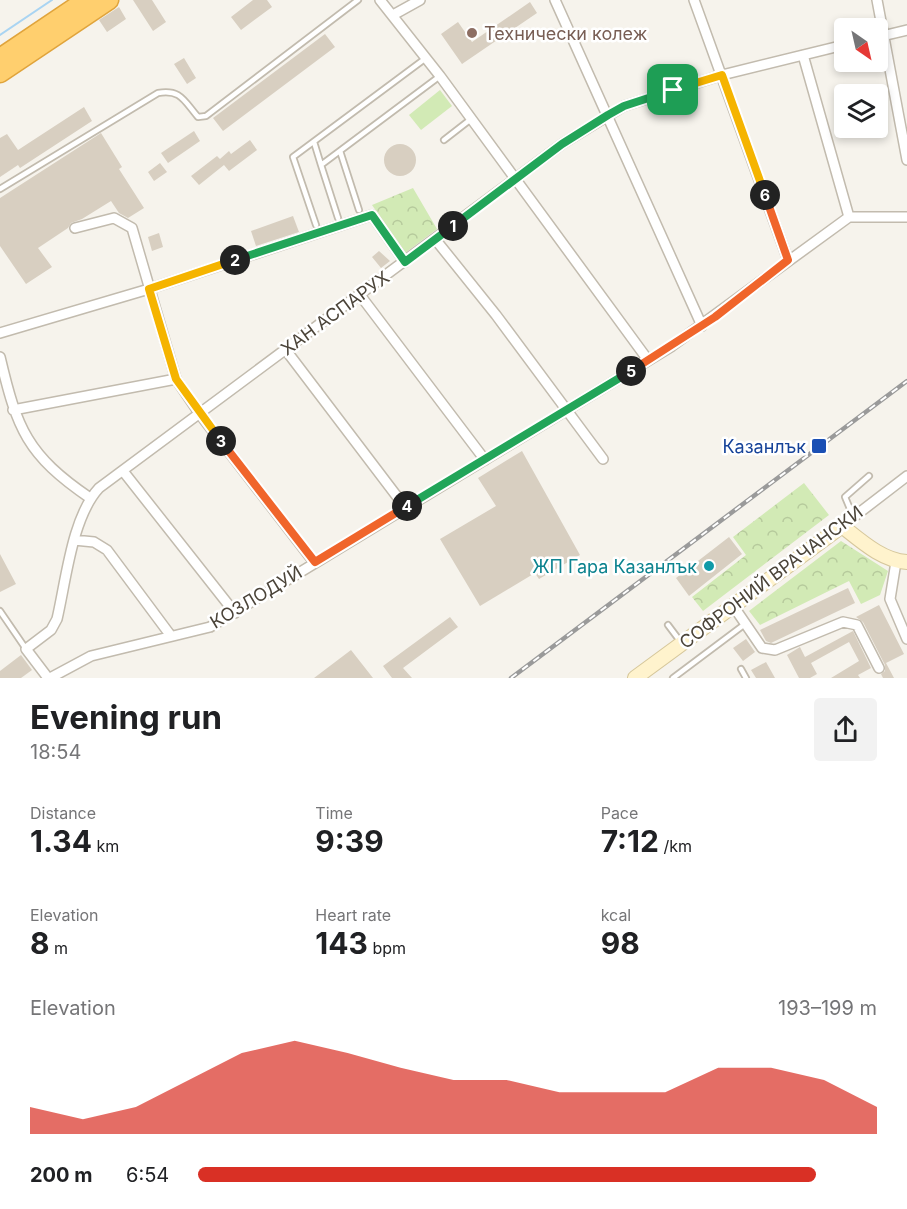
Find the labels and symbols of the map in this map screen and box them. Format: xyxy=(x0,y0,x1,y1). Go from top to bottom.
north arrow xyxy=(834,18,888,72)
place label: Технически колеж xyxy=(484,23,647,44)
marker: Технически колеж xyxy=(465,26,479,40)
pin xyxy=(647,64,698,115)
pin: 6 xyxy=(750,180,780,210)
pin: 1 xyxy=(438,211,468,241)
pin: 2 xyxy=(220,245,250,275)
street label: ХАН АСПАРУХ xyxy=(277,267,393,359)
pin: 5 xyxy=(616,356,646,386)
pin: 3 xyxy=(206,426,236,456)
place label: Казанлък xyxy=(722,436,806,457)
marker: Казанлък xyxy=(810,437,828,455)
pin: 4 xyxy=(392,491,422,521)
street label: СОФРОНИЙ ВРАЧАНСКИ xyxy=(675,500,867,653)
place label: ЖП Гара Казанлък xyxy=(532,556,697,577)
marker: ЖП Гара Казанлък xyxy=(702,559,716,573)
street label: КОЗЛОДУЙ xyxy=(206,561,306,633)

